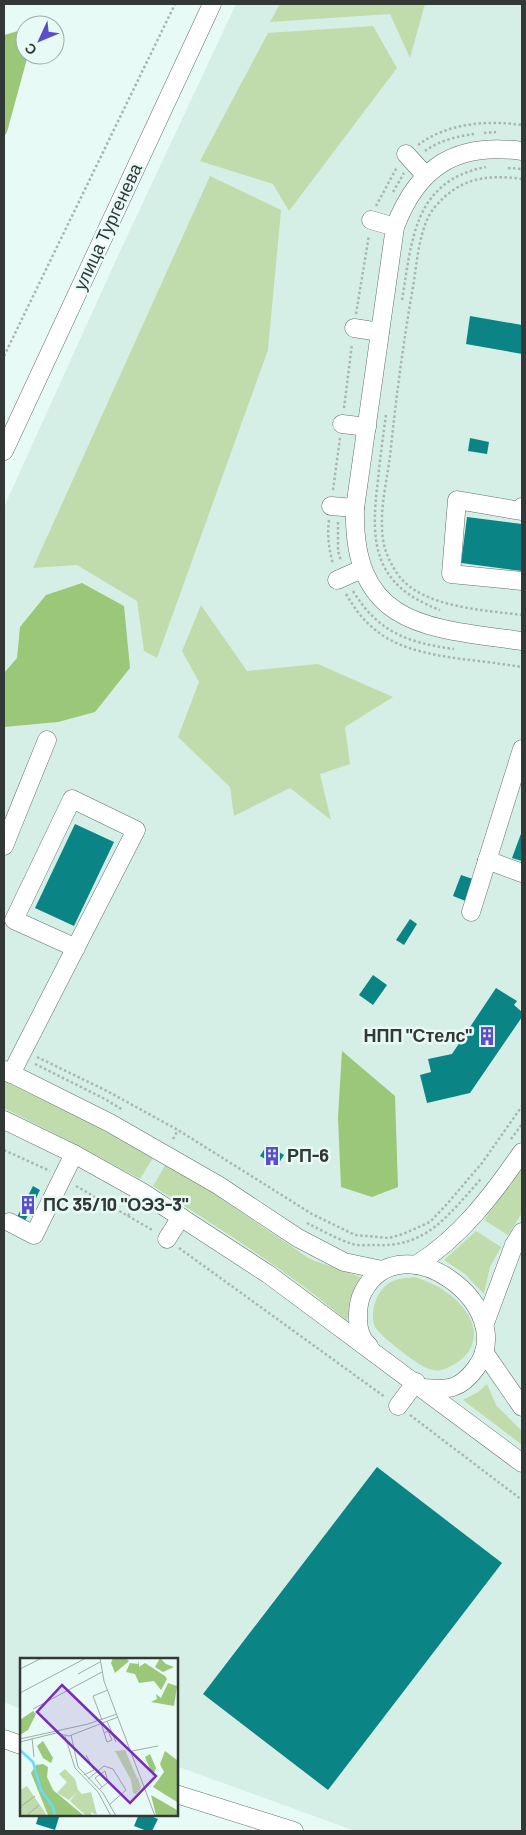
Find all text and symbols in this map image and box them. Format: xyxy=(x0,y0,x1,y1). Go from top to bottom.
north arrow xyxy=(15,15,65,65)
text: С xyxy=(21,40,40,59)
street label: улица Тургенева xyxy=(68,159,147,293)
place label: НПП "Стелс" xyxy=(364,1024,473,1046)
building icon: НПП "Стелс" xyxy=(476,1025,498,1047)
place label: РП-6 xyxy=(287,1144,329,1166)
building icon: РП-6 xyxy=(261,1145,283,1167)
place label: ПС 35/10 "ОЭЗ-3" xyxy=(43,1193,189,1215)
building icon: ПС 35/10 "ОЭЗ-3" xyxy=(17,1194,39,1216)
inset map xyxy=(20,1658,178,1815)

